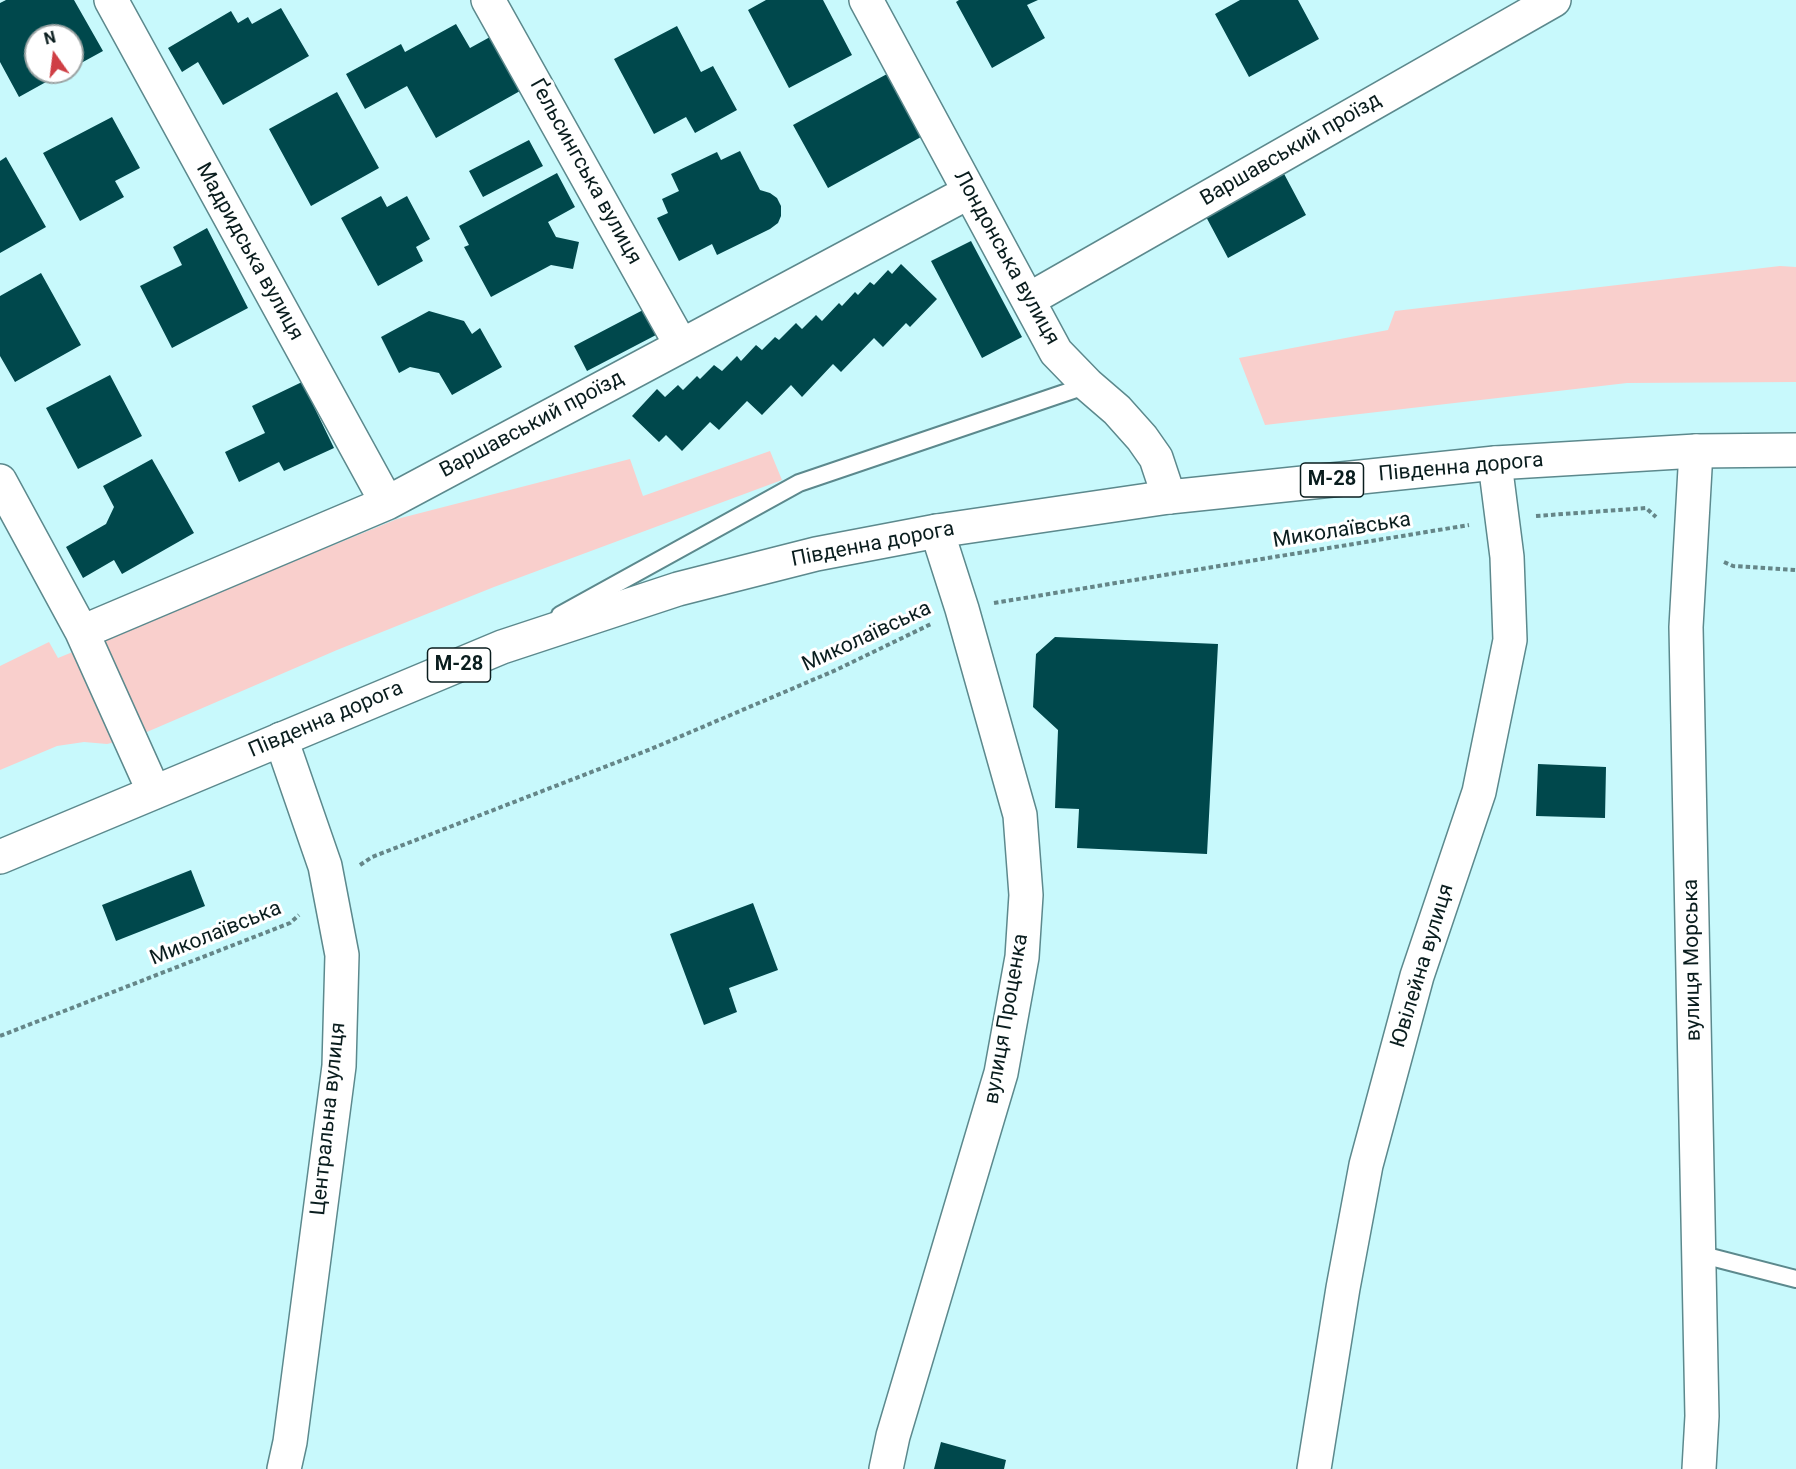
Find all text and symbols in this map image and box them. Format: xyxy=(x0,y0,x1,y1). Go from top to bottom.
north arrow xyxy=(24,24,84,84)
text: N xyxy=(42,27,58,49)
street label: Ґельсингська вулиця xyxy=(523,75,647,269)
street label: Варшавський проїзд xyxy=(1196,88,1386,212)
street label: Мадридська вулиця xyxy=(190,159,308,345)
street label: Лондонська вулиця xyxy=(948,166,1064,350)
street label: Варшавський проїзд xyxy=(436,366,628,484)
street label: Південна дорога xyxy=(1378,448,1544,488)
road number: М-28 xyxy=(1300,463,1364,497)
street label: Миколаївська xyxy=(1271,508,1413,554)
street label: Південна дорога xyxy=(789,517,957,573)
street label: Миколаївська xyxy=(799,596,935,678)
road number: М-28 xyxy=(428,648,490,682)
street label: Південна дорога xyxy=(245,676,407,764)
street label: вулиця Морська xyxy=(1679,879,1707,1041)
street label: Ювілейна вулиця xyxy=(1386,881,1460,1051)
street label: Миколаївська xyxy=(147,896,285,972)
street label: вулиця Проценка xyxy=(980,932,1034,1106)
street label: Центральна вулиця xyxy=(306,1021,352,1217)

